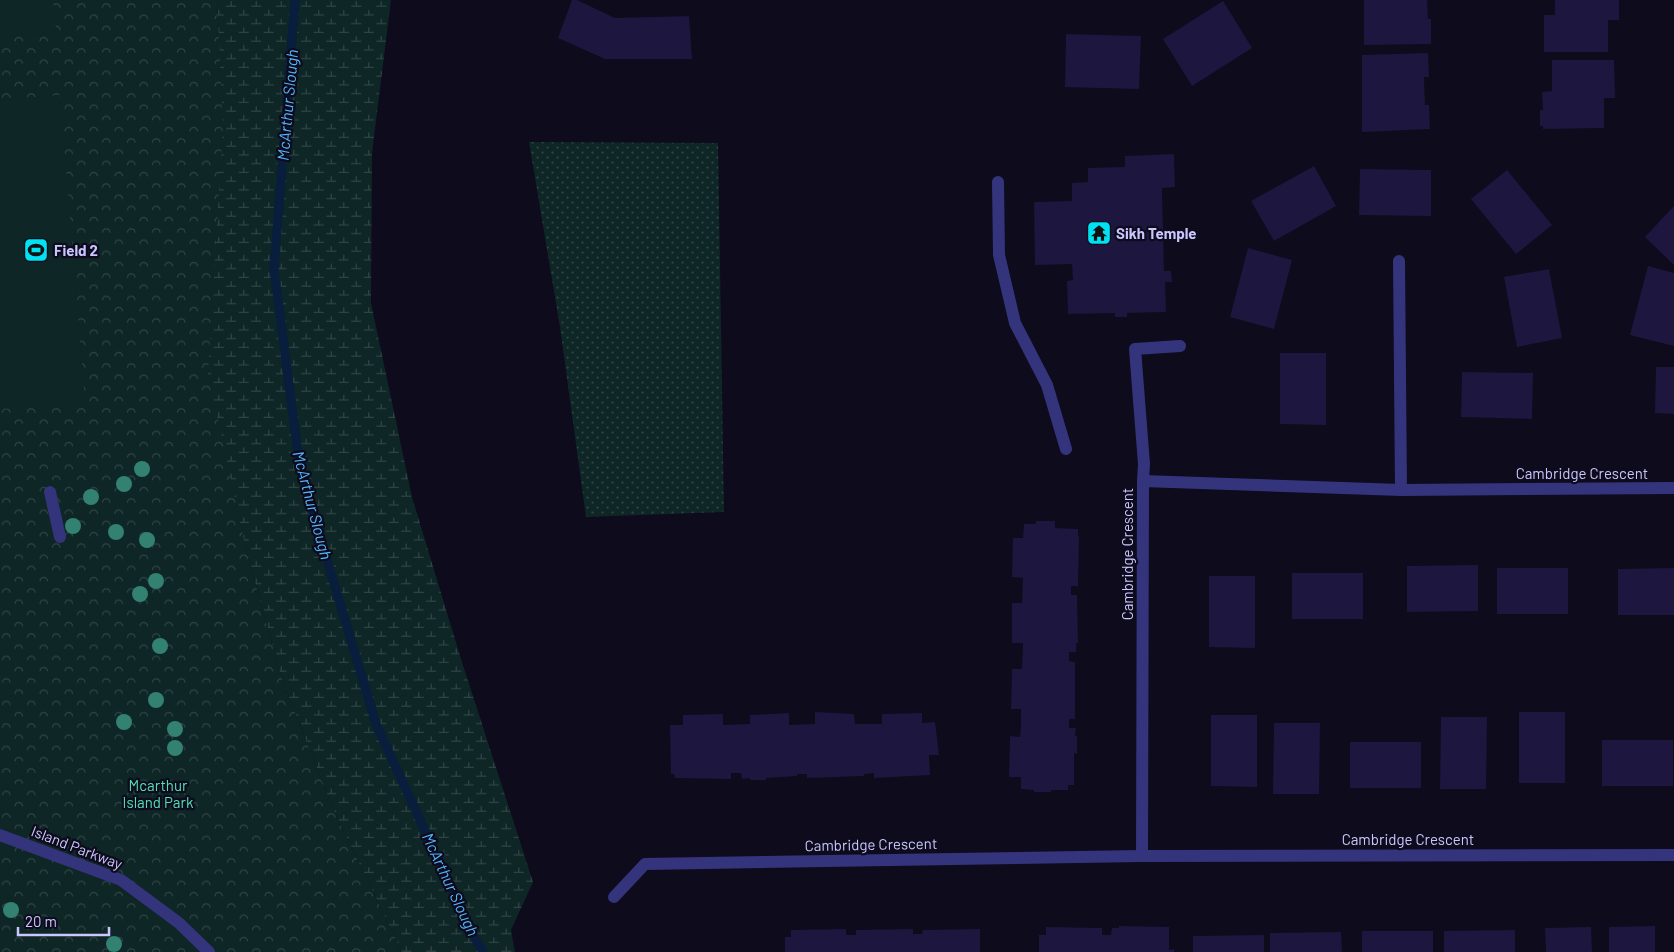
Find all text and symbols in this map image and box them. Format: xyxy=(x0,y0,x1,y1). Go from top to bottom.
water label: McArthur Slough xyxy=(273,49,301,161)
temple icon: Sikh Temple xyxy=(1086,220,1112,246)
place label: Sikh Temple xyxy=(1116,224,1197,242)
sports icon: Field 2 xyxy=(23,237,49,263)
place label: Field 2 xyxy=(54,241,98,259)
water label: McArthur Slough xyxy=(289,449,337,561)
street label: Cambridge Crescent xyxy=(1516,464,1648,482)
street label: Cambridge Crescent xyxy=(1118,488,1136,620)
park label: Mcarthur Island Park xyxy=(123,776,194,811)
street label: Island Parkway xyxy=(29,821,125,873)
water label: McArthur Slough xyxy=(419,829,483,939)
street label: Cambridge Crescent xyxy=(1342,830,1474,848)
street label: Cambridge Crescent xyxy=(805,834,937,854)
scale bar xyxy=(18,904,109,936)
text: 20 m xyxy=(25,912,57,930)

